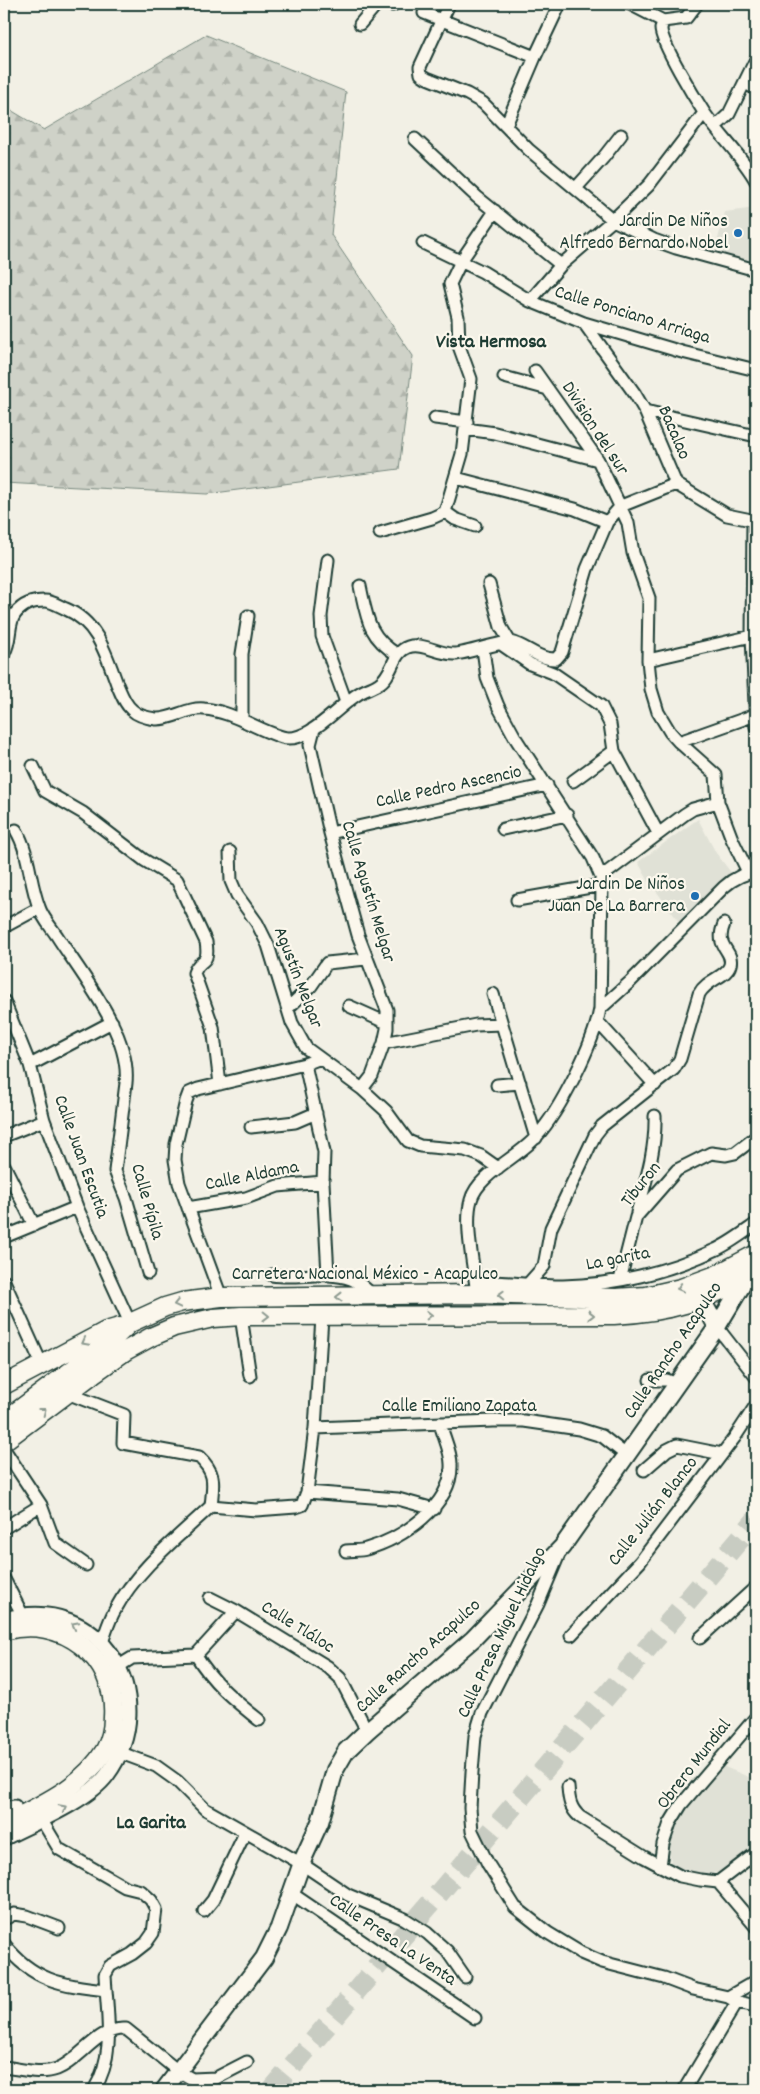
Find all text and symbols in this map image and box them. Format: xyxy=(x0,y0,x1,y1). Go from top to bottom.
place label: Jardin De Niños Alfredo Bernardo Nobel xyxy=(559,209,728,258)
marker: Jardin De Niños Alfredo Bernardo Nobel xyxy=(732,227,744,239)
street label: Calle Ponciano Arriaga xyxy=(551,279,714,353)
district label: Vista Hermosa xyxy=(436,329,547,357)
street label: Division del sur xyxy=(554,377,634,481)
street label: Bacalao xyxy=(650,402,696,464)
street label: Calle Pedro Ascencio xyxy=(374,759,524,817)
street label: Calle Agustín Melgar xyxy=(333,818,401,966)
place label: Jardin De Niños Juan De La Barrera xyxy=(548,872,686,921)
marker: Jardin De Niños Juan De La Barrera xyxy=(689,890,701,902)
street label: Agustín Melgar xyxy=(265,923,329,1033)
street label: Calle Juan Escutia xyxy=(45,1092,115,1223)
street label: Calle Aldama xyxy=(203,1155,302,1199)
street label: Tiburon xyxy=(615,1156,669,1214)
street label: Calle Pípila xyxy=(122,1161,170,1244)
street label: La garita xyxy=(584,1240,653,1279)
street label: Carretera Nacional México - Acapulco xyxy=(232,1262,498,1289)
street label: Calle Rancho Acapulco xyxy=(618,1277,730,1425)
one-way arrow xyxy=(676,1282,685,1292)
one-way arrow xyxy=(497,1290,504,1300)
one-way arrow xyxy=(334,1292,342,1302)
one-way arrow xyxy=(172,1298,181,1309)
one-way arrow xyxy=(425,1310,433,1320)
one-way arrow xyxy=(588,1310,595,1320)
one-way arrow xyxy=(262,1311,270,1321)
one-way arrow xyxy=(82,1336,91,1346)
street label: Calle Emiliano Zapata xyxy=(382,1394,537,1421)
one-way arrow xyxy=(37,1409,46,1417)
street label: Calle Julián Blanco xyxy=(602,1451,706,1573)
street label: Calle Presa Miguel Hidalgo xyxy=(451,1543,555,1723)
street label: Calle Rancho Acapulco xyxy=(350,1593,488,1721)
street label: Calle Tláloc xyxy=(255,1595,339,1661)
one-way arrow xyxy=(72,1621,81,1631)
street label: Obrero Mundial xyxy=(651,1714,739,1816)
one-way arrow xyxy=(57,1804,66,1814)
district label: La Garita xyxy=(116,1810,186,1838)
street label: Calle Presa La Venta xyxy=(323,1888,462,1994)

